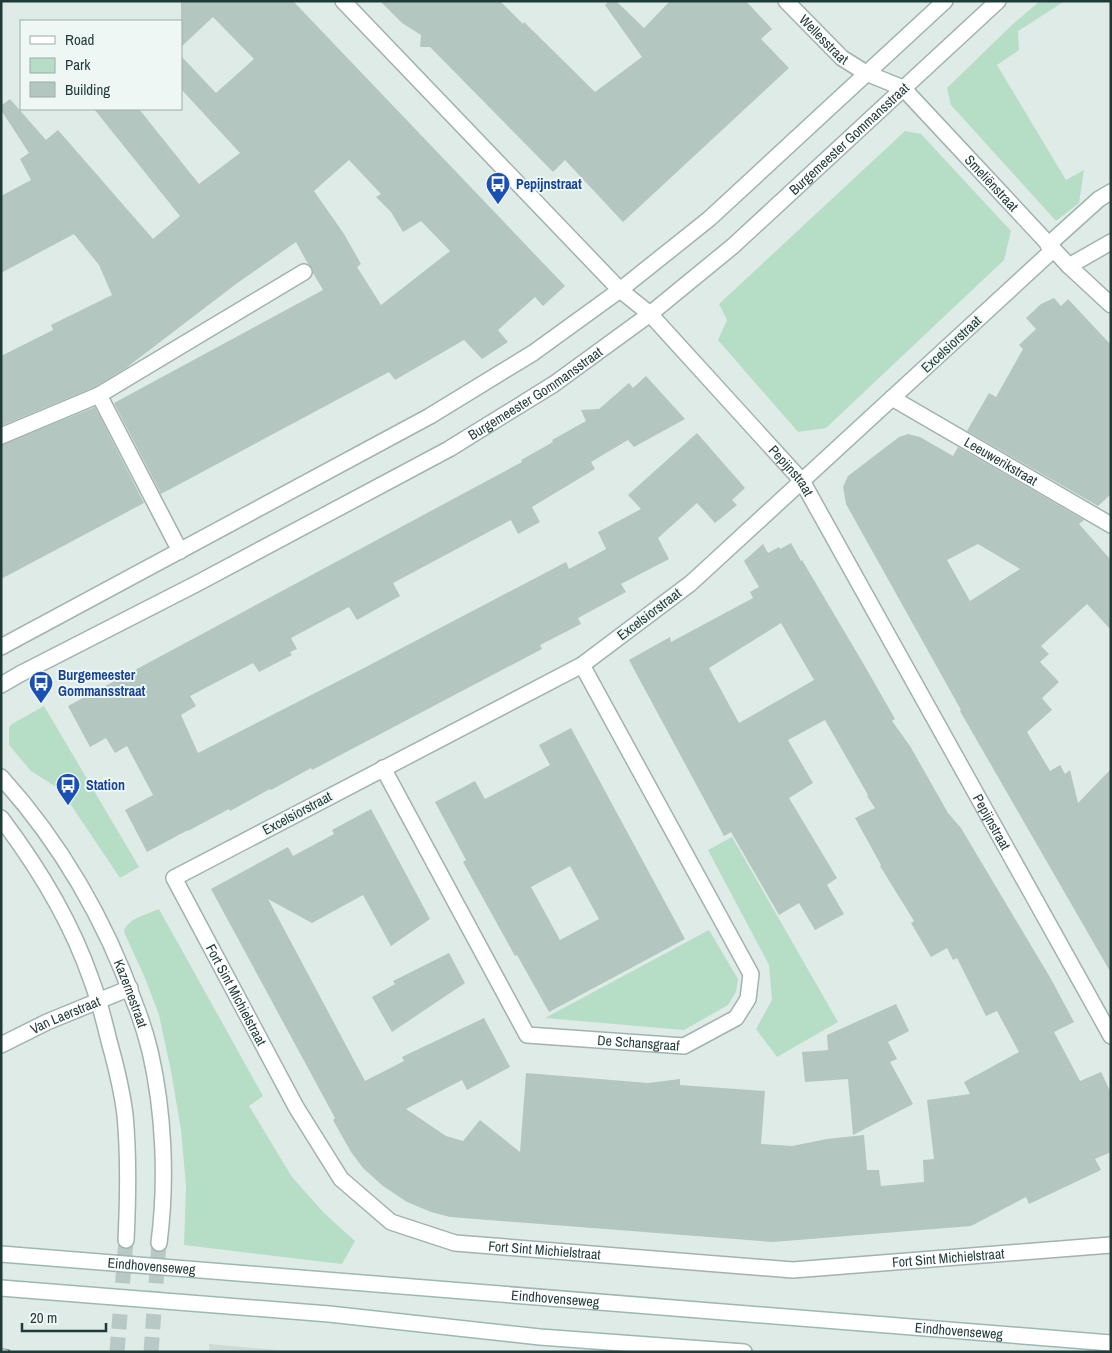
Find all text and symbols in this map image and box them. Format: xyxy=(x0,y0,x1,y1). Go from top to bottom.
street label: Wellesstraat xyxy=(795,11,852,69)
legend xyxy=(20,20,182,110)
text: Road xyxy=(65,29,94,50)
text: Park xyxy=(65,54,91,75)
text: Building xyxy=(65,79,110,100)
street label: Burgemeester Gommansstraat xyxy=(785,79,913,199)
street label: Smeliënstraat xyxy=(961,151,1022,215)
bus stop icon: Pepijnstraat xyxy=(485,171,511,205)
place label: Pepijnstraat xyxy=(516,175,582,193)
street label: Excelsiorstraat xyxy=(917,312,985,376)
street label: Burgemeester Gommansstraat xyxy=(465,343,606,444)
street label: Leeuwerikstraat xyxy=(961,433,1041,490)
street label: Pepijnstraat xyxy=(765,441,818,499)
street label: Excelsiorstraat xyxy=(613,584,685,644)
place label: Burgemeester Gommansstraat xyxy=(58,666,146,700)
bus stop icon: Burgemeester Gommansstraat xyxy=(28,670,54,704)
bus stop icon: Station xyxy=(55,772,81,806)
place label: Station xyxy=(86,776,125,794)
street label: Excelsiorstraat xyxy=(259,787,335,839)
street label: Pepijnstraat xyxy=(969,791,1015,853)
street label: Fort Sint Michielstraat xyxy=(202,941,271,1049)
street label: Kazernestraat xyxy=(110,957,152,1030)
street label: Van Laerstraat xyxy=(27,992,103,1038)
street label: De Schansgraaf xyxy=(597,1031,681,1055)
street label: Fort Sint Michielstraat xyxy=(488,1237,601,1264)
street label: Fort Sint Michielstraat xyxy=(891,1244,1005,1271)
street label: Eindhovenseweg xyxy=(107,1254,197,1279)
street label: Eindhovenseweg xyxy=(511,1286,601,1311)
scale bar xyxy=(22,1300,106,1332)
text: 20 m xyxy=(30,1307,57,1328)
street label: Eindhovenseweg xyxy=(914,1318,1004,1343)

